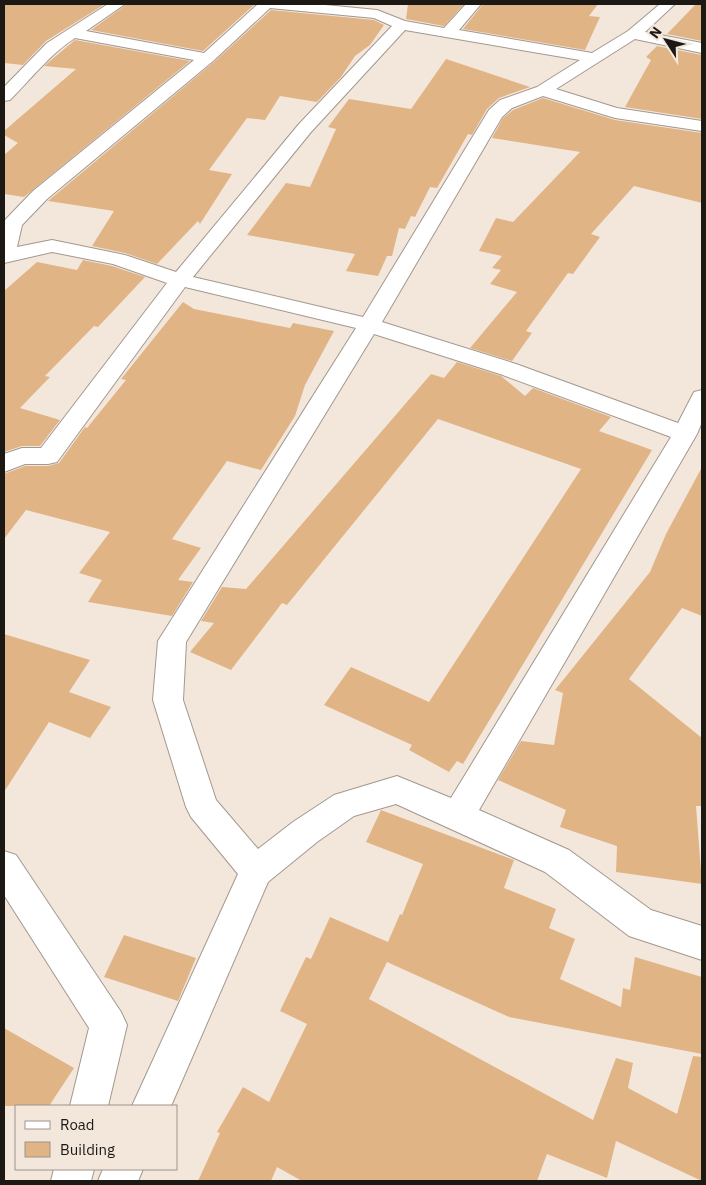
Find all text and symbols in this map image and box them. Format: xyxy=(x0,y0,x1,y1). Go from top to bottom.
north arrow xyxy=(641,15,691,65)
text: N xyxy=(645,23,666,42)
legend xyxy=(15,1105,178,1170)
text: Road xyxy=(60,1115,95,1134)
text: Building xyxy=(60,1140,115,1159)

